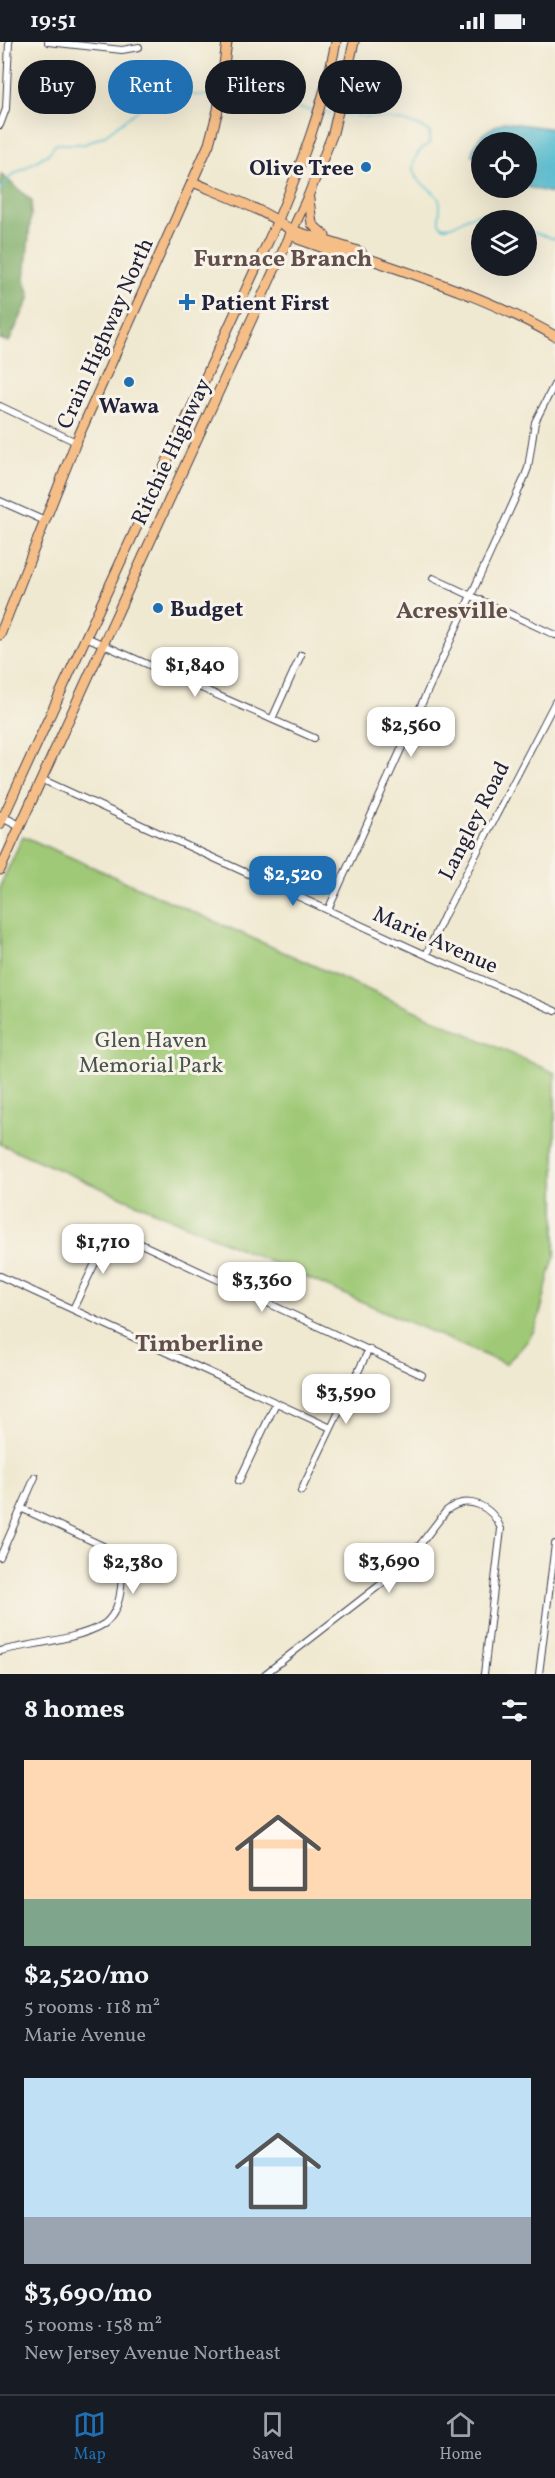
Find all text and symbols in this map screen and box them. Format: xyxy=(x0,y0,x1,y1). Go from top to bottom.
text: 19:51 xyxy=(30,6,77,37)
chip: Buy xyxy=(18,60,96,114)
chip: Rent xyxy=(108,60,193,114)
chip: Filters xyxy=(205,60,306,114)
chip: New xyxy=(318,60,402,114)
map controls xyxy=(471,132,537,276)
button: locate xyxy=(471,132,537,198)
place label: Olive Tree xyxy=(249,154,354,185)
marker: Olive Tree xyxy=(359,160,373,174)
button: layers xyxy=(471,210,537,276)
street label: Crain Highway North xyxy=(50,233,162,435)
district label: Furnace Branch xyxy=(193,243,373,277)
place label: Patient First xyxy=(201,289,329,320)
marker: Patient First xyxy=(178,293,196,311)
street label: Ritchie Highway xyxy=(125,373,220,531)
marker: Wawa xyxy=(122,375,136,389)
place label: Wawa xyxy=(99,392,159,423)
place label: Budget xyxy=(170,595,243,626)
district label: Acresville xyxy=(396,595,508,629)
marker: Budget xyxy=(151,601,165,615)
pin: $1,840 xyxy=(146,647,244,698)
text: $1,840 xyxy=(165,652,225,680)
pin: $2,560 xyxy=(362,707,460,758)
text: $2,560 xyxy=(381,712,441,740)
street label: Langley Road xyxy=(432,756,518,886)
pin: $2,520 xyxy=(244,856,342,907)
text: $2,520 xyxy=(263,861,323,889)
street label: Marie Avenue xyxy=(367,900,503,983)
park label: Glen Haven Memorial Park xyxy=(79,1026,223,1082)
pin: $1,710 xyxy=(54,1224,152,1275)
text: $1,710 xyxy=(76,1229,130,1257)
pin: $3,360 xyxy=(213,1262,311,1313)
text: $3,360 xyxy=(232,1267,292,1295)
district label: Timberline xyxy=(135,1328,263,1362)
pin: $3,590 xyxy=(297,1374,395,1425)
text: $3,590 xyxy=(316,1379,376,1407)
pin: $3,690 xyxy=(340,1543,438,1594)
pin: $2,380 xyxy=(84,1544,182,1595)
text: $3,690 xyxy=(358,1548,420,1576)
text: $2,380 xyxy=(103,1549,163,1577)
text: 8 homes xyxy=(24,1692,125,1728)
icon: filters xyxy=(498,1694,531,1727)
icon: home xyxy=(224,1799,332,1907)
text: $2,520/mo xyxy=(24,1958,149,1994)
text: 5 rooms · 118 m² xyxy=(24,1994,160,2022)
text: Marie Avenue xyxy=(24,2022,146,2050)
icon: home xyxy=(224,2117,332,2225)
text: $3,690/mo xyxy=(24,2276,152,2312)
text: 5 rooms · 158 m² xyxy=(24,2312,162,2340)
text: New Jersey Avenue Northeast xyxy=(24,2340,281,2368)
tab: Map xyxy=(73,2408,106,2466)
tab: Saved xyxy=(252,2408,293,2466)
tab: Home xyxy=(440,2408,482,2466)

